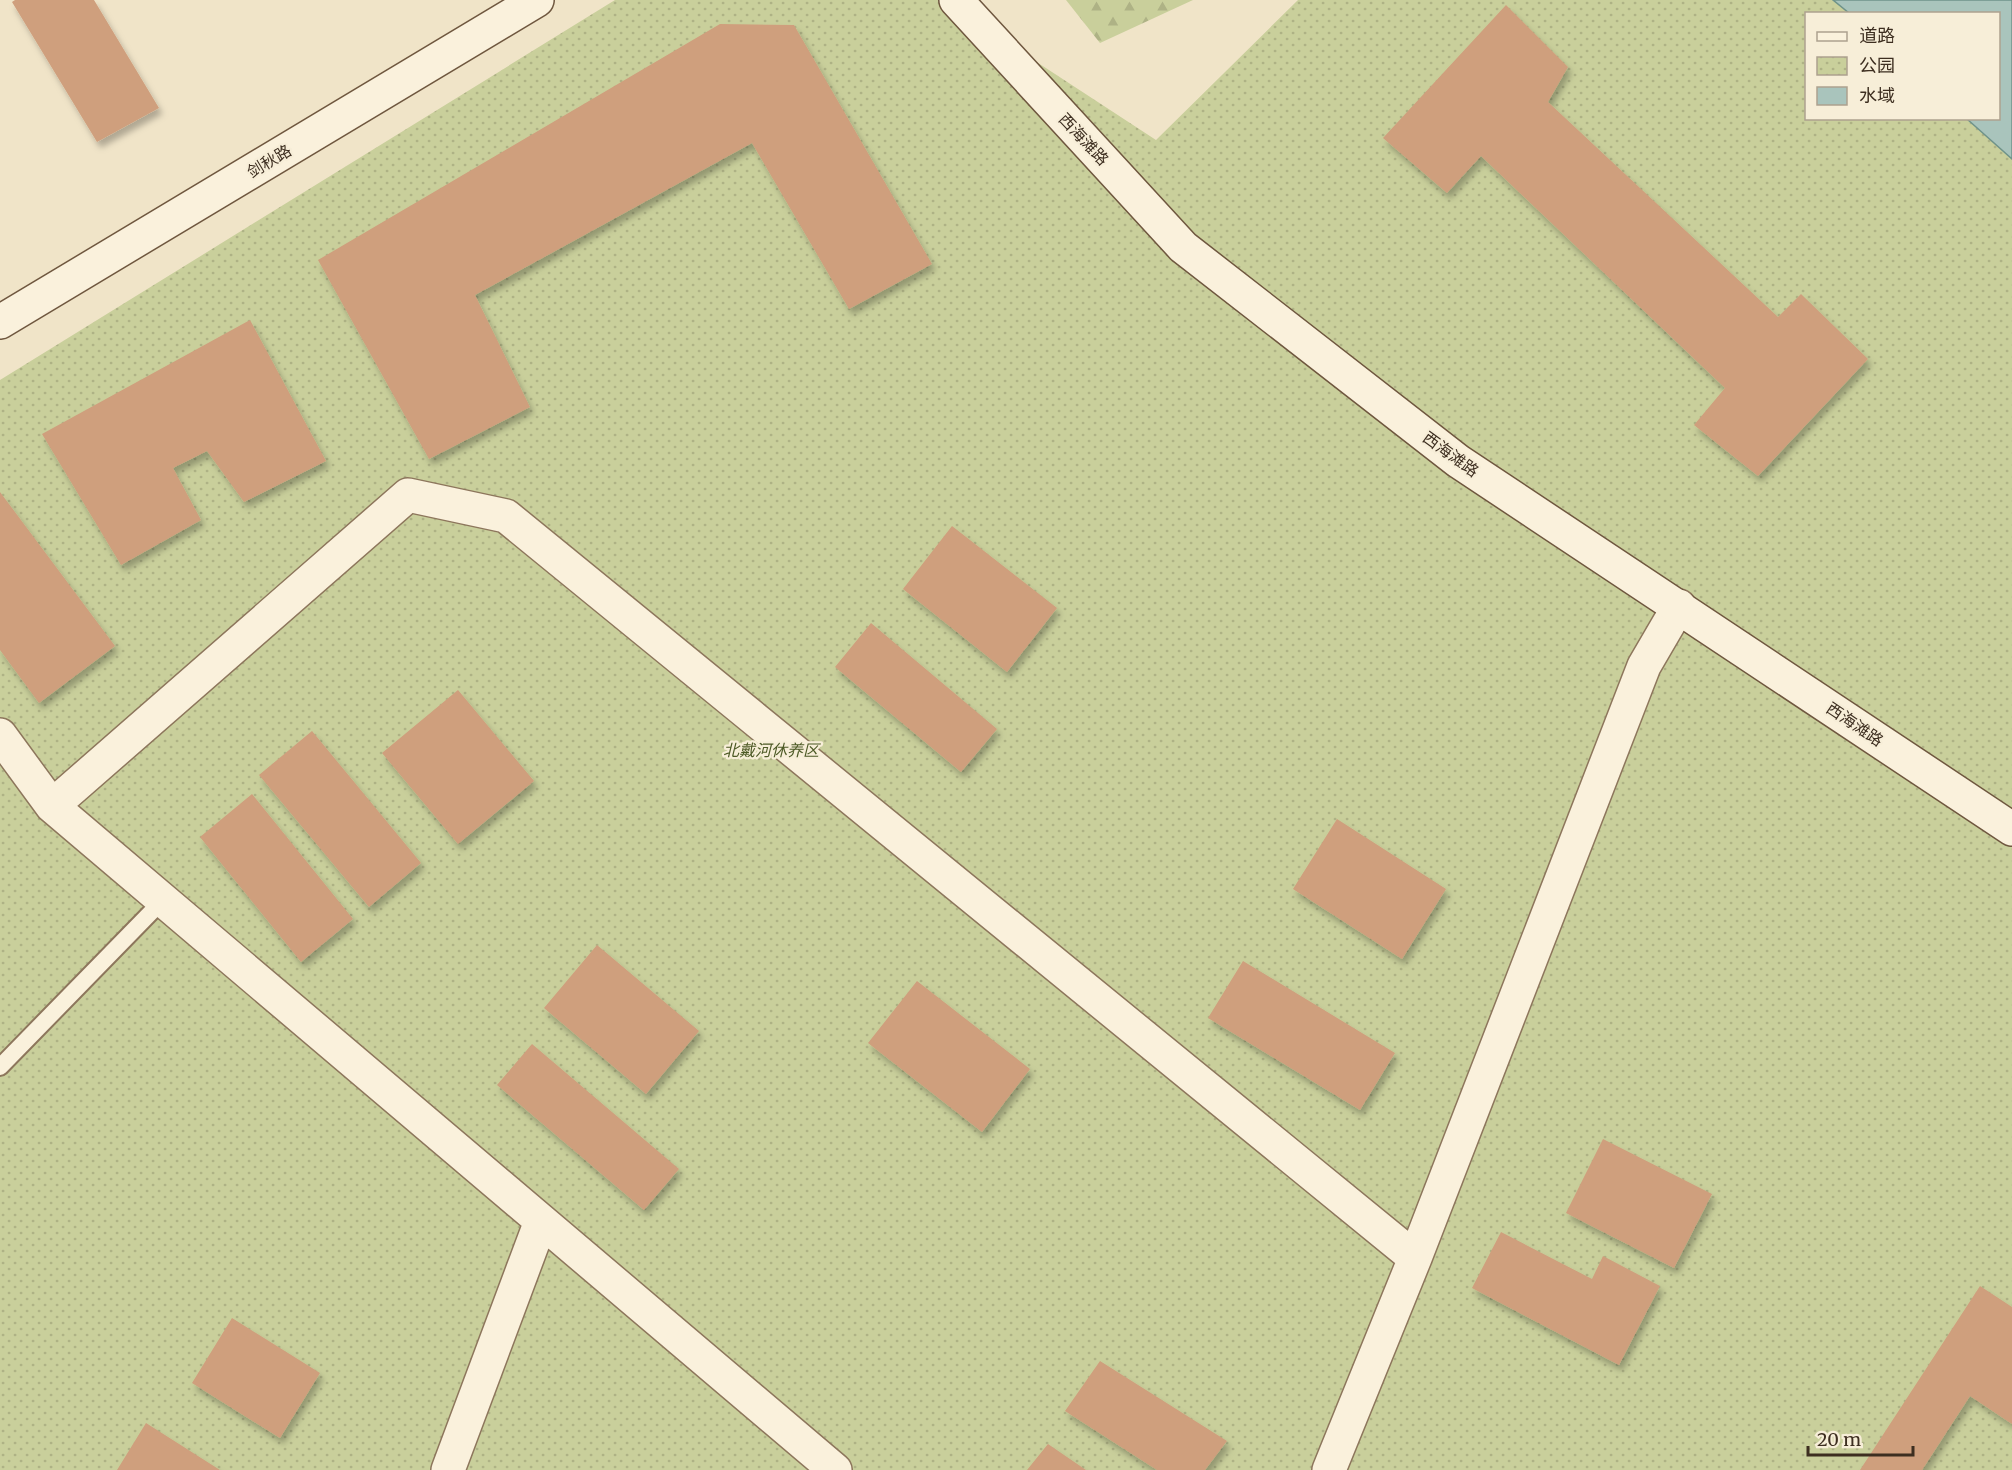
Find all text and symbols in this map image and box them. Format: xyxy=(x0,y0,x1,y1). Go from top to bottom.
legend xyxy=(1805,12,2000,120)
text: 道路 xyxy=(1859,24,1895,47)
text: 公园 xyxy=(1859,54,1895,77)
text: 水域 xyxy=(1859,84,1895,107)
street label: 西海滩路 xyxy=(1055,109,1113,169)
street label: 剑秋路 xyxy=(243,140,295,182)
street label: 西海滩路 xyxy=(1419,427,1483,481)
street label: 西海滩路 xyxy=(1823,698,1887,750)
park label: 北戴河休养区 xyxy=(723,740,821,760)
scale bar xyxy=(1808,1419,1913,1457)
text: 20 m xyxy=(1817,1428,1861,1451)

